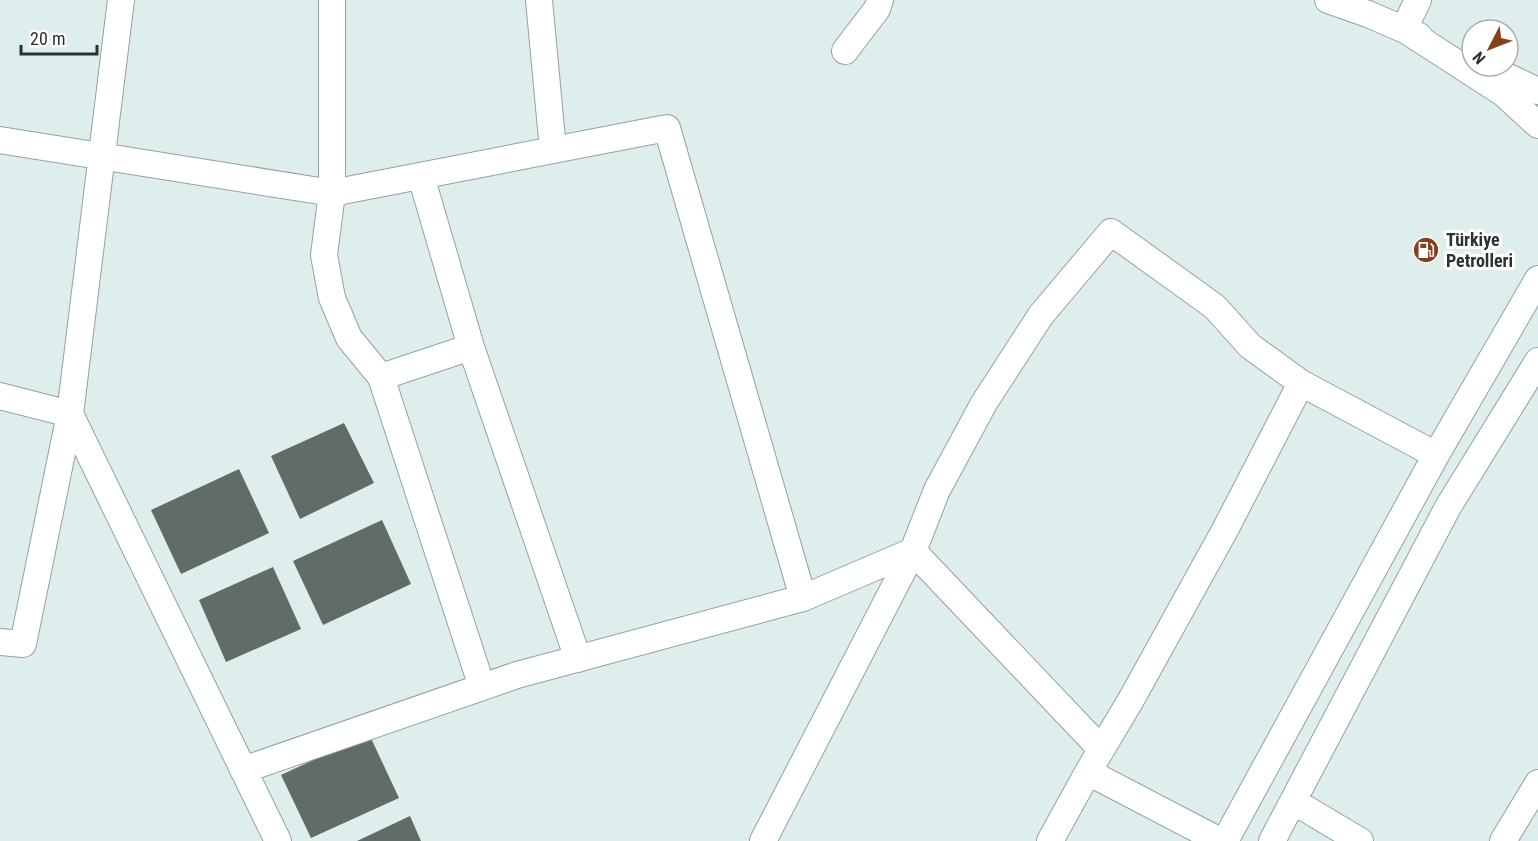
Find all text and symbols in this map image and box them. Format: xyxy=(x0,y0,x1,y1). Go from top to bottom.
scale bar xyxy=(21,18,98,56)
north arrow xyxy=(1460,18,1520,78)
text: 20 m xyxy=(30,28,65,49)
text: N xyxy=(1469,48,1490,68)
place label: Türkiye Petrolleri xyxy=(1446,229,1513,271)
fuel station icon: Türkiye Petrolleri xyxy=(1411,235,1441,265)

